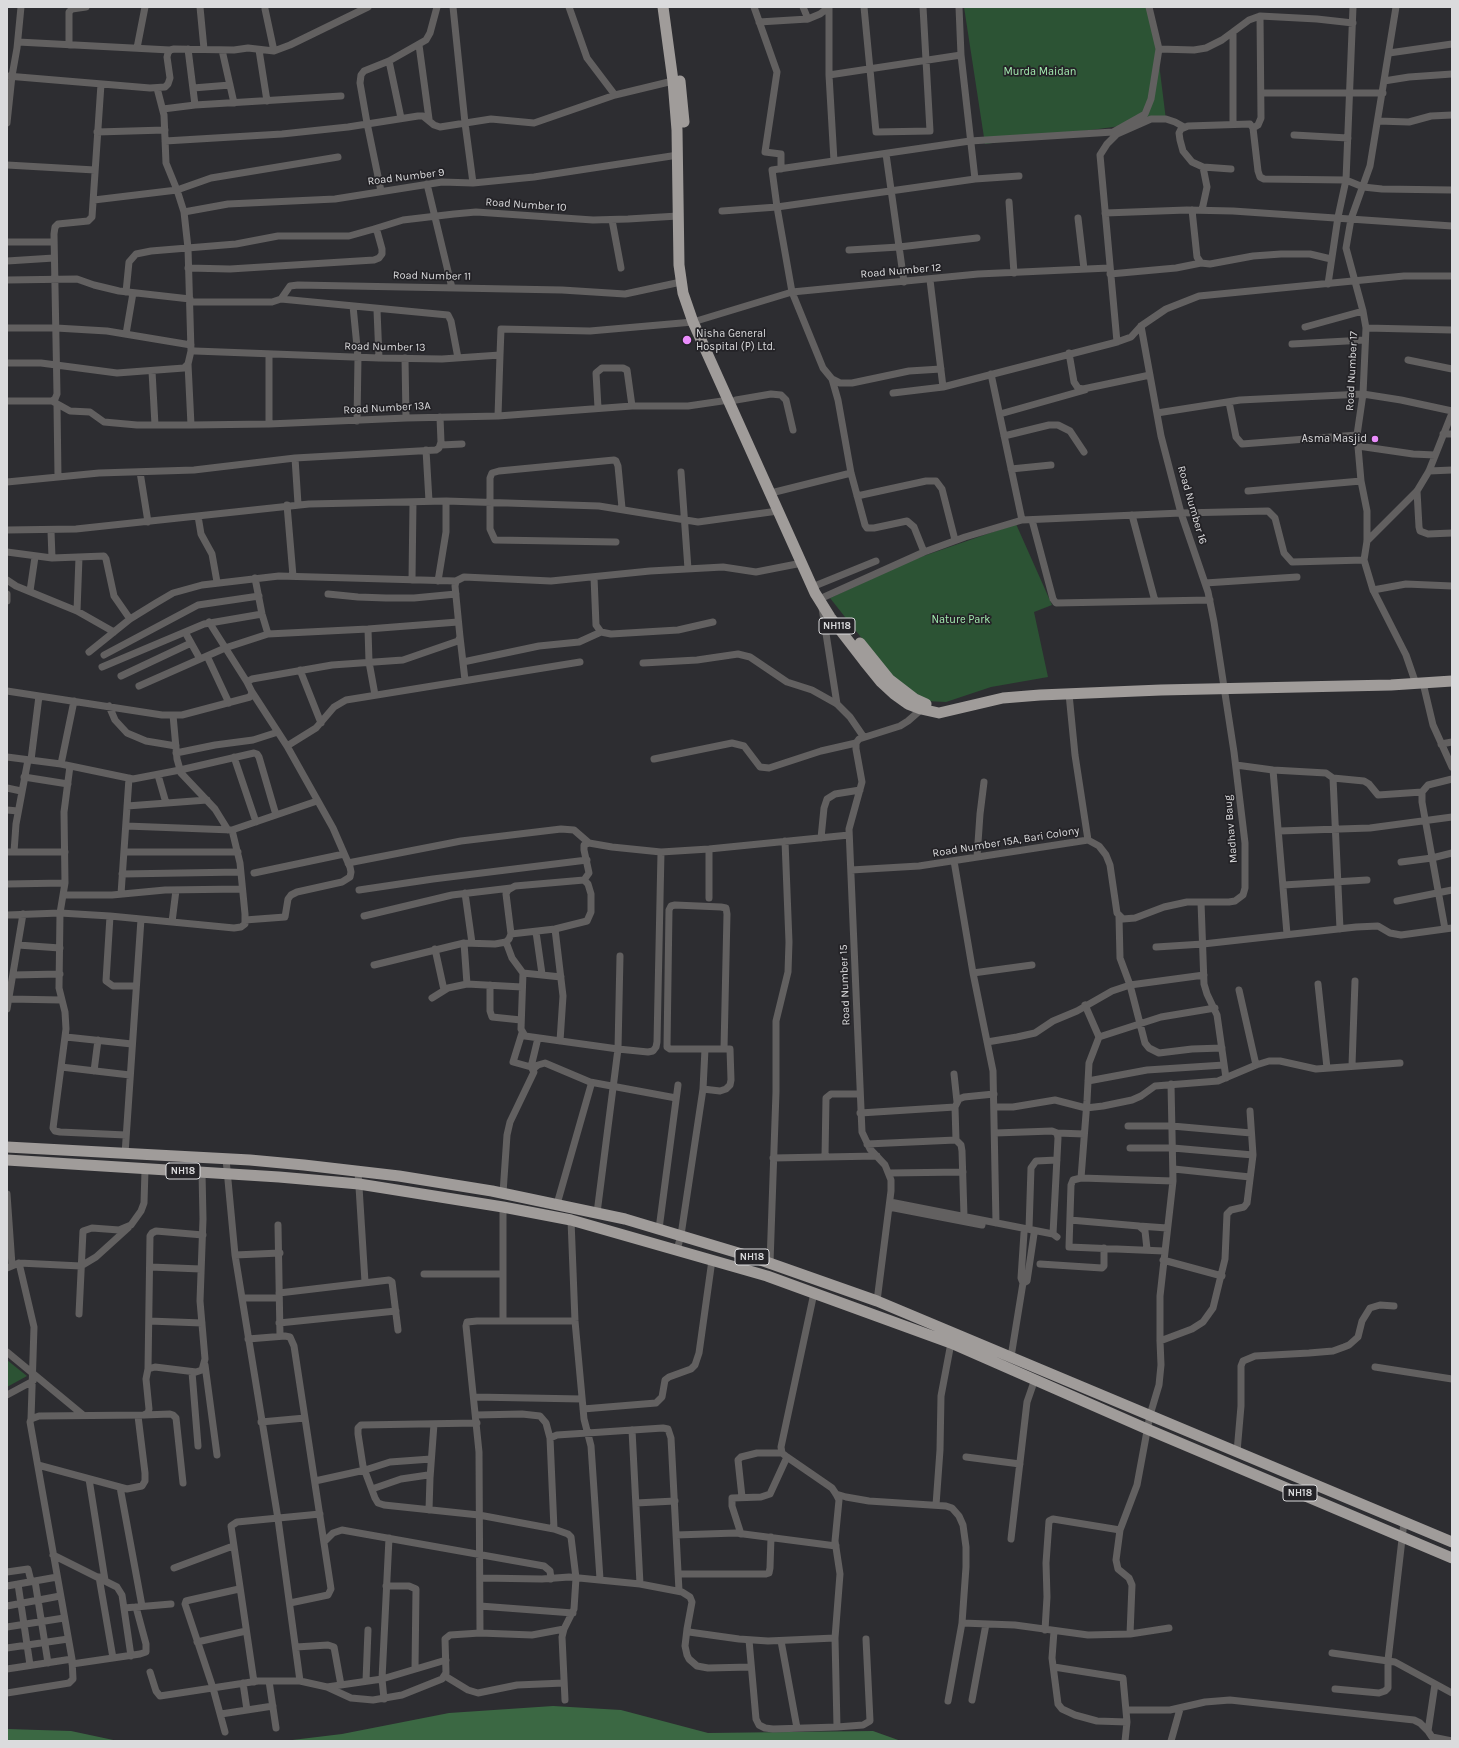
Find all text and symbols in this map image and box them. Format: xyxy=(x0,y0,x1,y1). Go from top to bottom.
park label: Murda Maidan xyxy=(1003,65,1077,79)
street label: Road Number 9 xyxy=(367,166,445,188)
street label: Road Number 10 xyxy=(485,196,567,214)
street label: Road Number 12 xyxy=(860,261,942,281)
street label: Road Number 11 xyxy=(393,269,471,283)
place label: Nisha General Hospital (P) Ltd. xyxy=(696,327,775,353)
street label: Road Number 17 xyxy=(1343,331,1361,411)
marker: Nisha General Hospital (P) Ltd. xyxy=(681,334,693,346)
street label: Road Number 13 xyxy=(344,340,426,354)
street label: Road Number 13A xyxy=(343,399,431,417)
place label: Asma Masjid xyxy=(1302,432,1367,446)
marker: Asma Masjid xyxy=(1370,434,1380,444)
street label: Road Number 16 xyxy=(1174,464,1210,546)
park label: Nature Park xyxy=(932,613,990,627)
road number: NH118 xyxy=(819,618,855,634)
street label: Madhav Baug xyxy=(1221,794,1241,864)
street label: Road Number 15A, Bari Colony xyxy=(932,824,1080,860)
street label: Road Number 15 xyxy=(837,944,853,1026)
road number: NH18 xyxy=(166,1163,200,1179)
road number: NH18 xyxy=(735,1249,769,1265)
road number: NH18 xyxy=(1283,1485,1317,1501)

